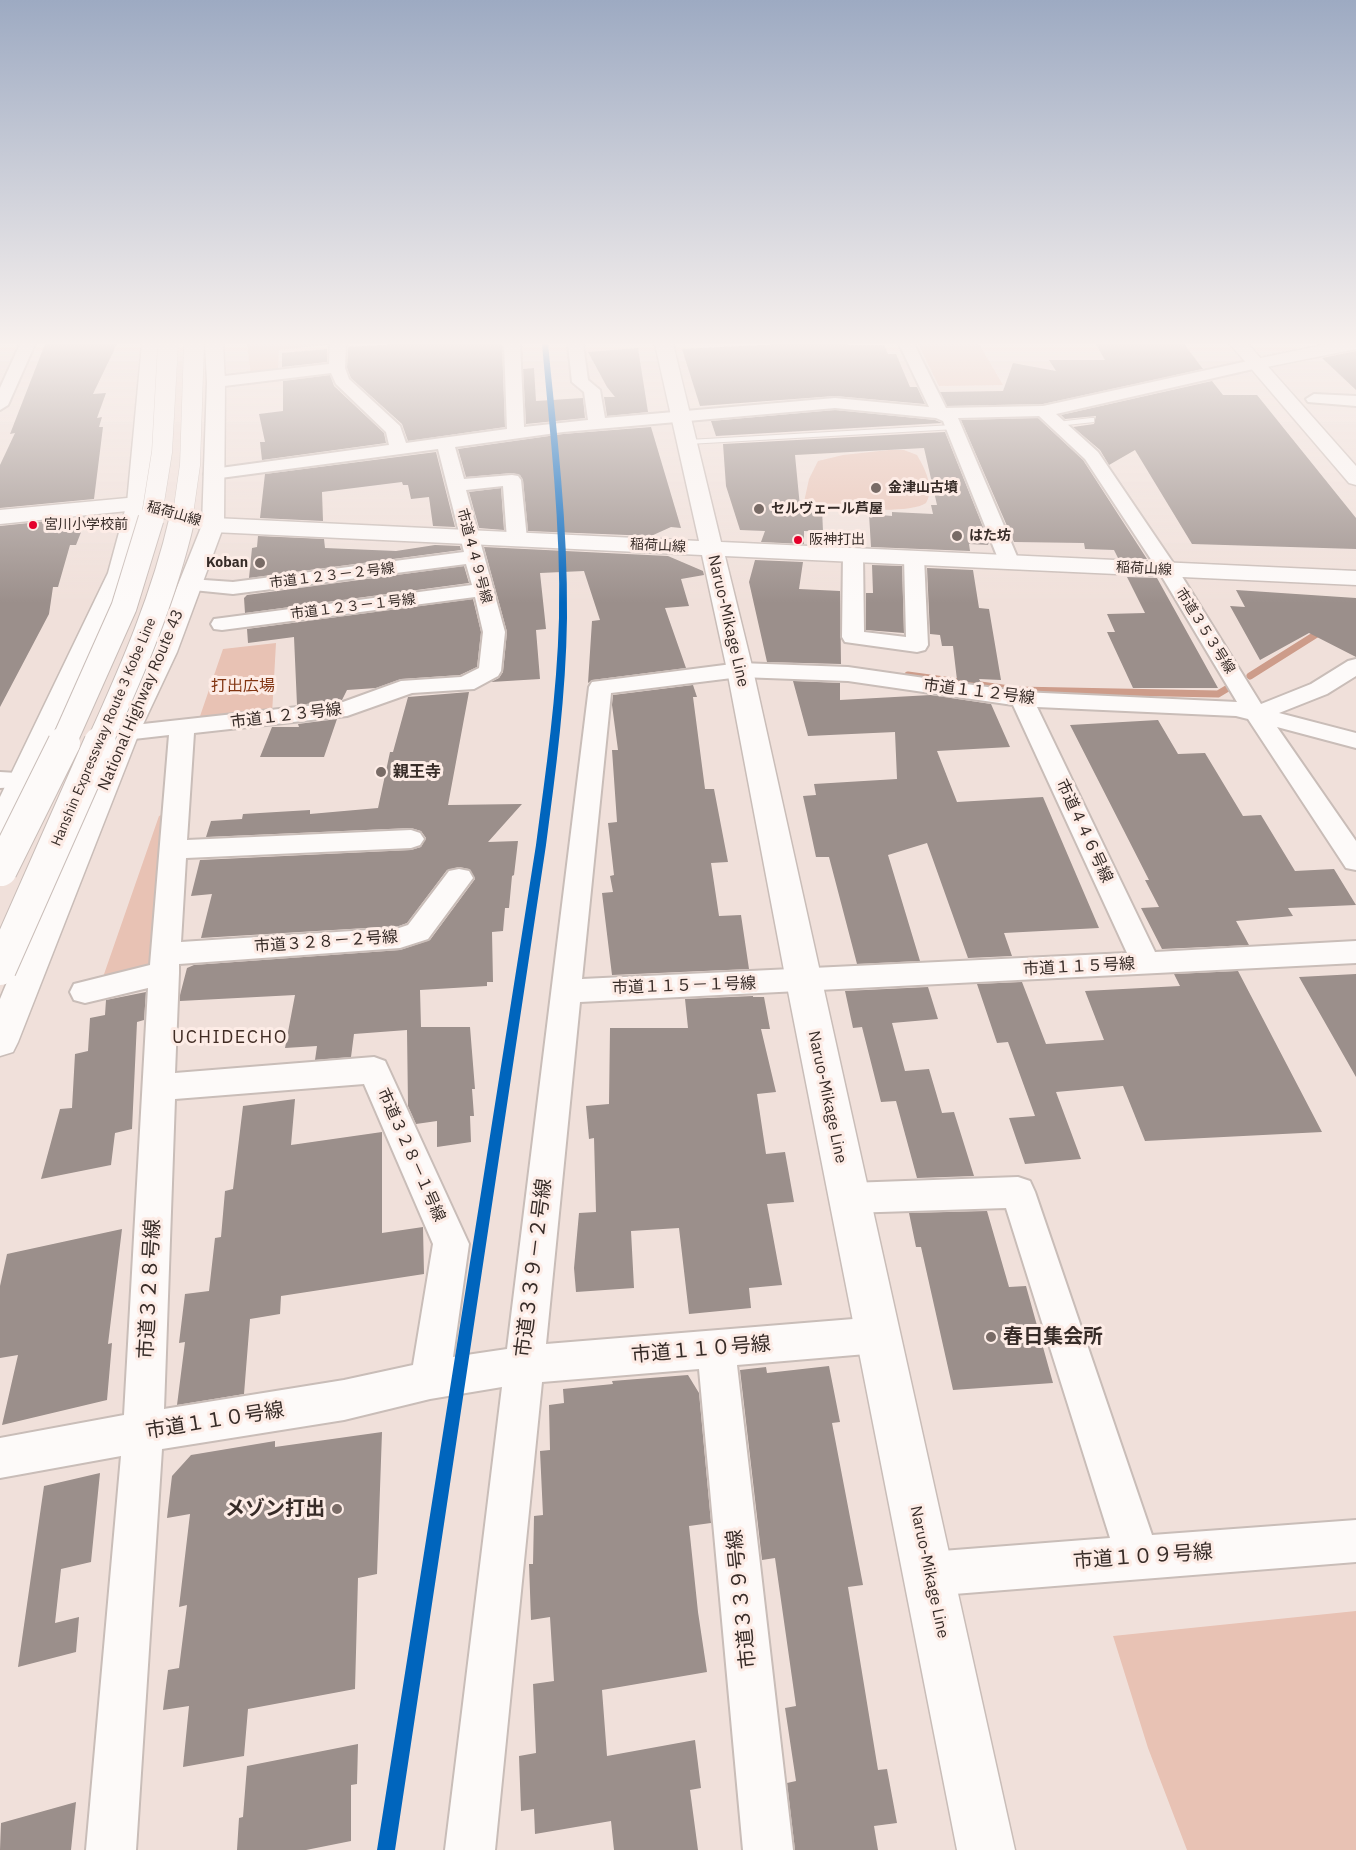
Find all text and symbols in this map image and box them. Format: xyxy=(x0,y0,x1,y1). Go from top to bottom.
place label: 金津山古墳 xyxy=(888,480,958,496)
marker: 金津山古墳 xyxy=(869,481,883,495)
street label: 稲荷山線 xyxy=(145,498,203,530)
place label: セルヴェール芦屋 xyxy=(771,501,883,517)
marker: セルヴェール芦屋 xyxy=(752,502,766,516)
street label: 市道４４９号線 xyxy=(453,506,495,606)
place label: 宮川小学校前 xyxy=(44,517,128,533)
marker: 宮川小学校前 xyxy=(27,519,39,531)
place label: はた坊 xyxy=(969,528,1011,544)
marker: はた坊 xyxy=(950,529,964,543)
place label: 阪神打出 xyxy=(809,532,865,548)
marker: 阪神打出 xyxy=(792,534,804,546)
street label: 稲荷山線 xyxy=(630,536,686,556)
street label: Naruo-Mikage Line xyxy=(703,553,753,689)
place label: Koban xyxy=(206,555,248,571)
marker: Koban xyxy=(253,556,267,570)
street label: 稲荷山線 xyxy=(1116,559,1172,579)
street label: 市道１２３－２号線 xyxy=(268,560,396,592)
street label: 市道３５３号線 xyxy=(1172,585,1238,677)
street label: 市道１２３－１号線 xyxy=(289,591,417,623)
street label: National Highway Route 43 xyxy=(94,607,188,793)
street label: Hanshin Expressway Route 3 Kobe Line xyxy=(48,615,160,849)
park label: 打出広場 xyxy=(211,676,275,696)
street label: 市道１１２号線 xyxy=(922,676,1036,708)
street label: 市道１２３号線 xyxy=(229,700,343,732)
place label: 親王寺 xyxy=(393,762,441,782)
marker: 親王寺 xyxy=(374,765,388,779)
street label: 市道４４６号線 xyxy=(1052,776,1116,886)
street label: 市道３２８－２号線 xyxy=(254,927,398,957)
street label: 市道１１５号線 xyxy=(1023,954,1135,980)
street label: 市道１１５－１号線 xyxy=(612,974,756,998)
district label: UCHIDECHO xyxy=(172,1027,288,1049)
street label: Naruo-Mikage Line xyxy=(804,1029,850,1165)
street label: 市道３２８－１号線 xyxy=(373,1085,449,1225)
street label: 市道３３９－２号線 xyxy=(511,1177,557,1359)
street label: 市道３２８号線 xyxy=(134,1218,166,1360)
place label: 春日集会所 xyxy=(1003,1325,1103,1349)
marker: 春日集会所 xyxy=(984,1330,998,1344)
street label: 市道１１０号線 xyxy=(630,1332,772,1368)
street label: 市道１１０号線 xyxy=(144,1398,286,1444)
place label: メゾン打出 xyxy=(225,1497,325,1521)
marker: メゾン打出 xyxy=(330,1502,344,1516)
street label: Naruo-Mikage Line xyxy=(906,1504,952,1640)
street label: 市道３３９号線 xyxy=(723,1528,761,1670)
street label: 市道１０９号線 xyxy=(1072,1540,1214,1574)

